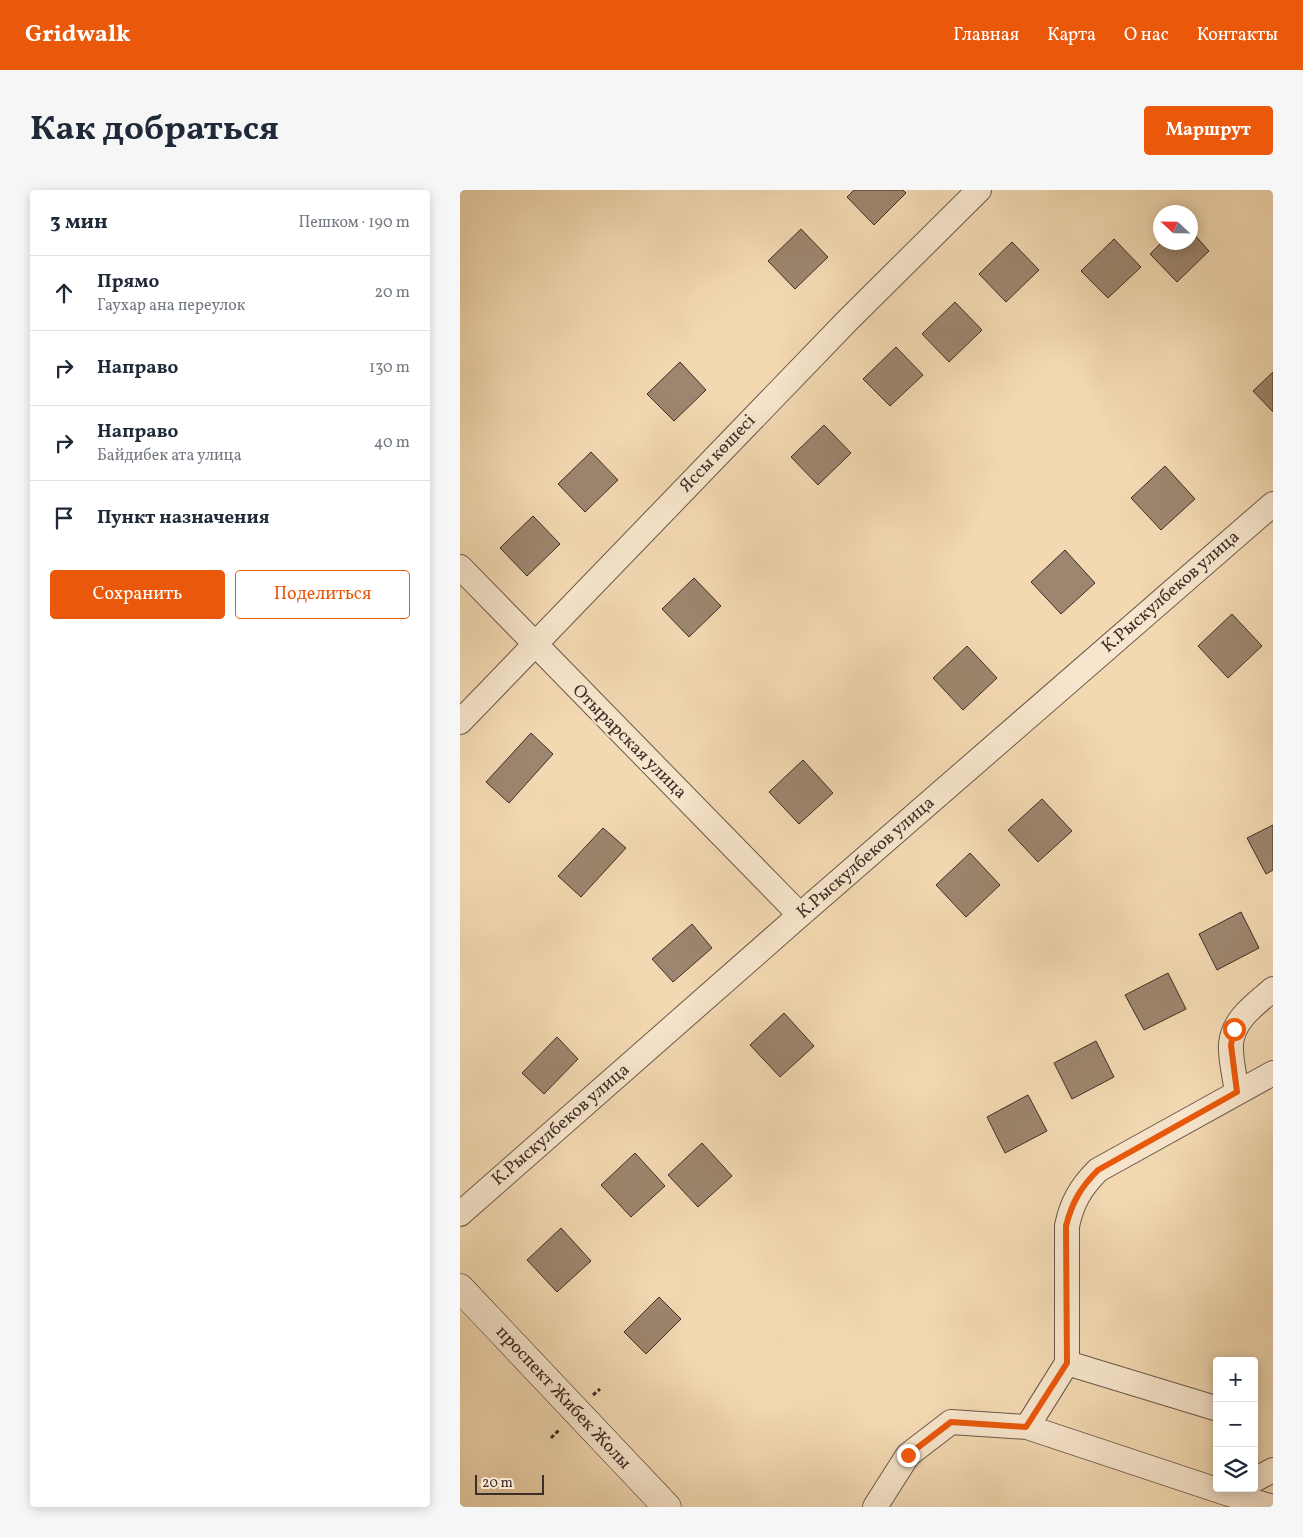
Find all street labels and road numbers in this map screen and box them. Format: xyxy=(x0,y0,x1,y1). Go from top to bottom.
street label: Яссы көшесі xyxy=(674,409,762,499)
street label: К.Рыскулбеков улица xyxy=(1097,525,1245,659)
street label: Отырарская улица xyxy=(566,679,692,805)
street label: К.Рыскулбеков улица xyxy=(792,791,940,925)
street label: К.Рыскулбеков улица xyxy=(487,1058,635,1192)
street label: проспект Жибек Жолы xyxy=(490,1321,637,1476)

